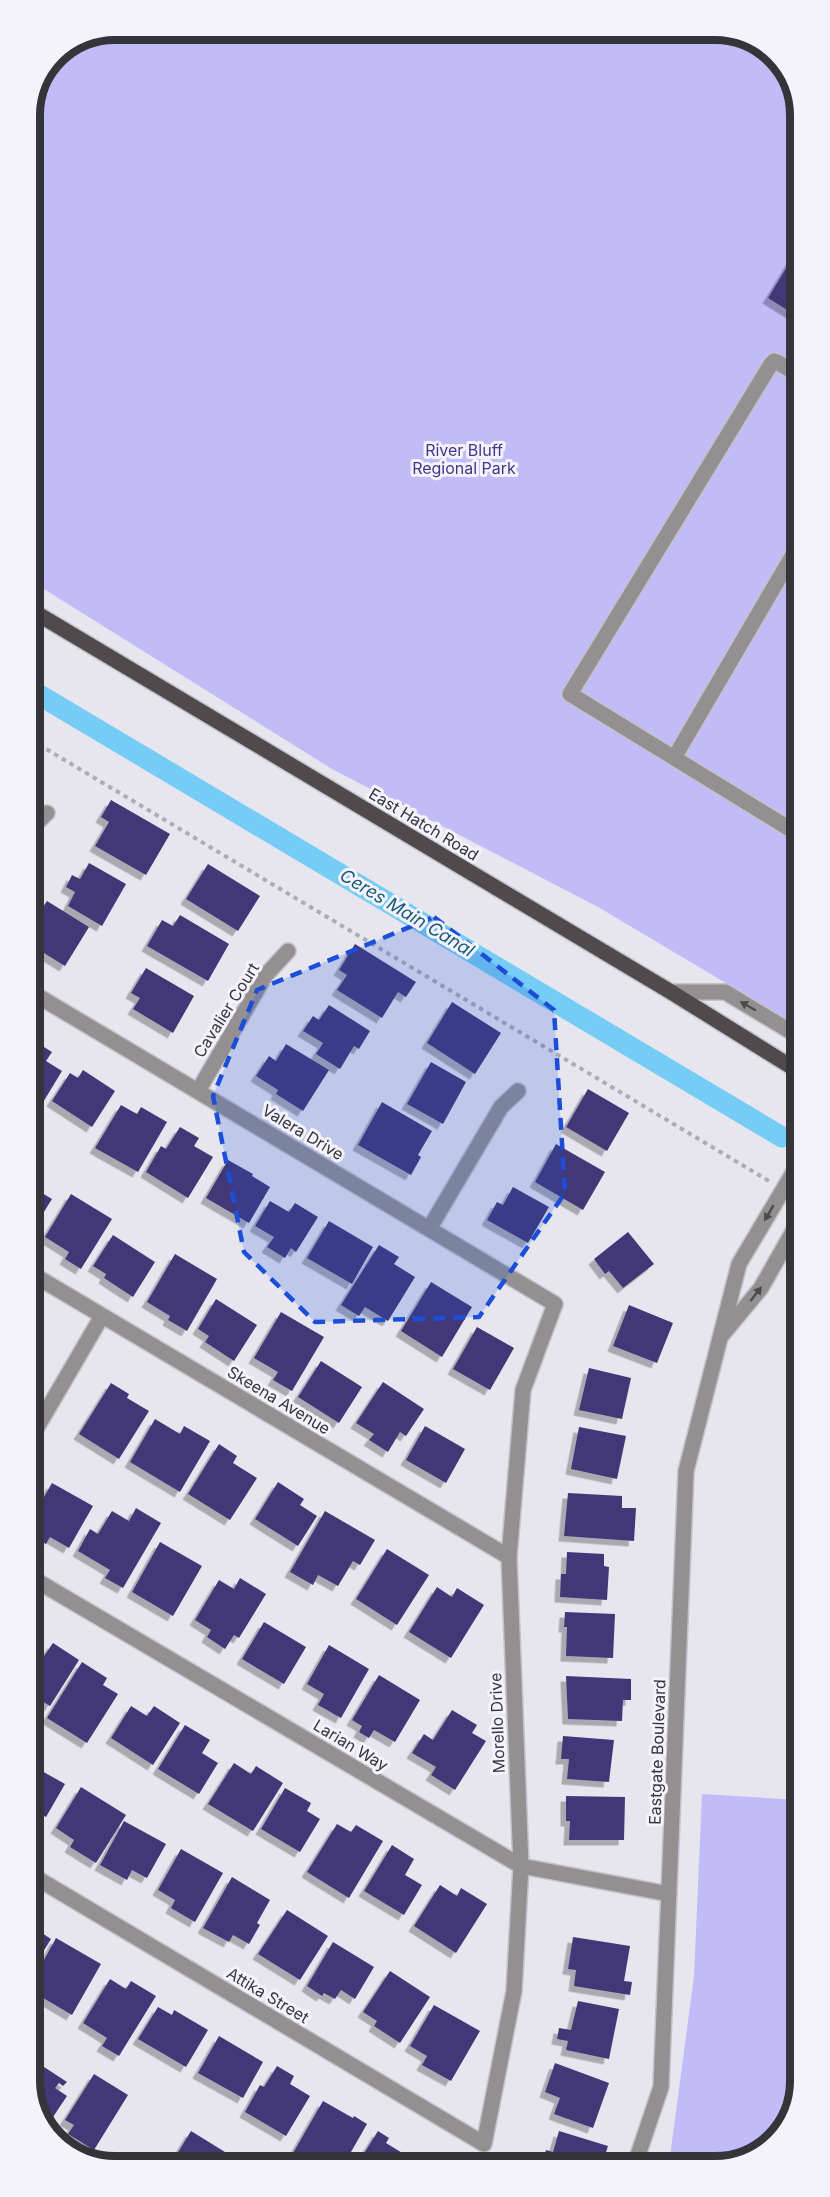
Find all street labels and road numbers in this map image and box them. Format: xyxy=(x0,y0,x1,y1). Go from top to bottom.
street label: East Hatch Road xyxy=(366,783,482,865)
street label: Cavalier Court xyxy=(189,959,263,1061)
street label: Valera Drive xyxy=(259,1100,347,1164)
street label: Skeena Avenue xyxy=(224,1361,334,1439)
street label: Morello Drive xyxy=(485,1672,509,1774)
street label: Eastgate Boulevard xyxy=(644,1679,670,1825)
street label: Larian Way xyxy=(310,1715,392,1775)
street label: Attika Street xyxy=(223,1963,313,2027)

